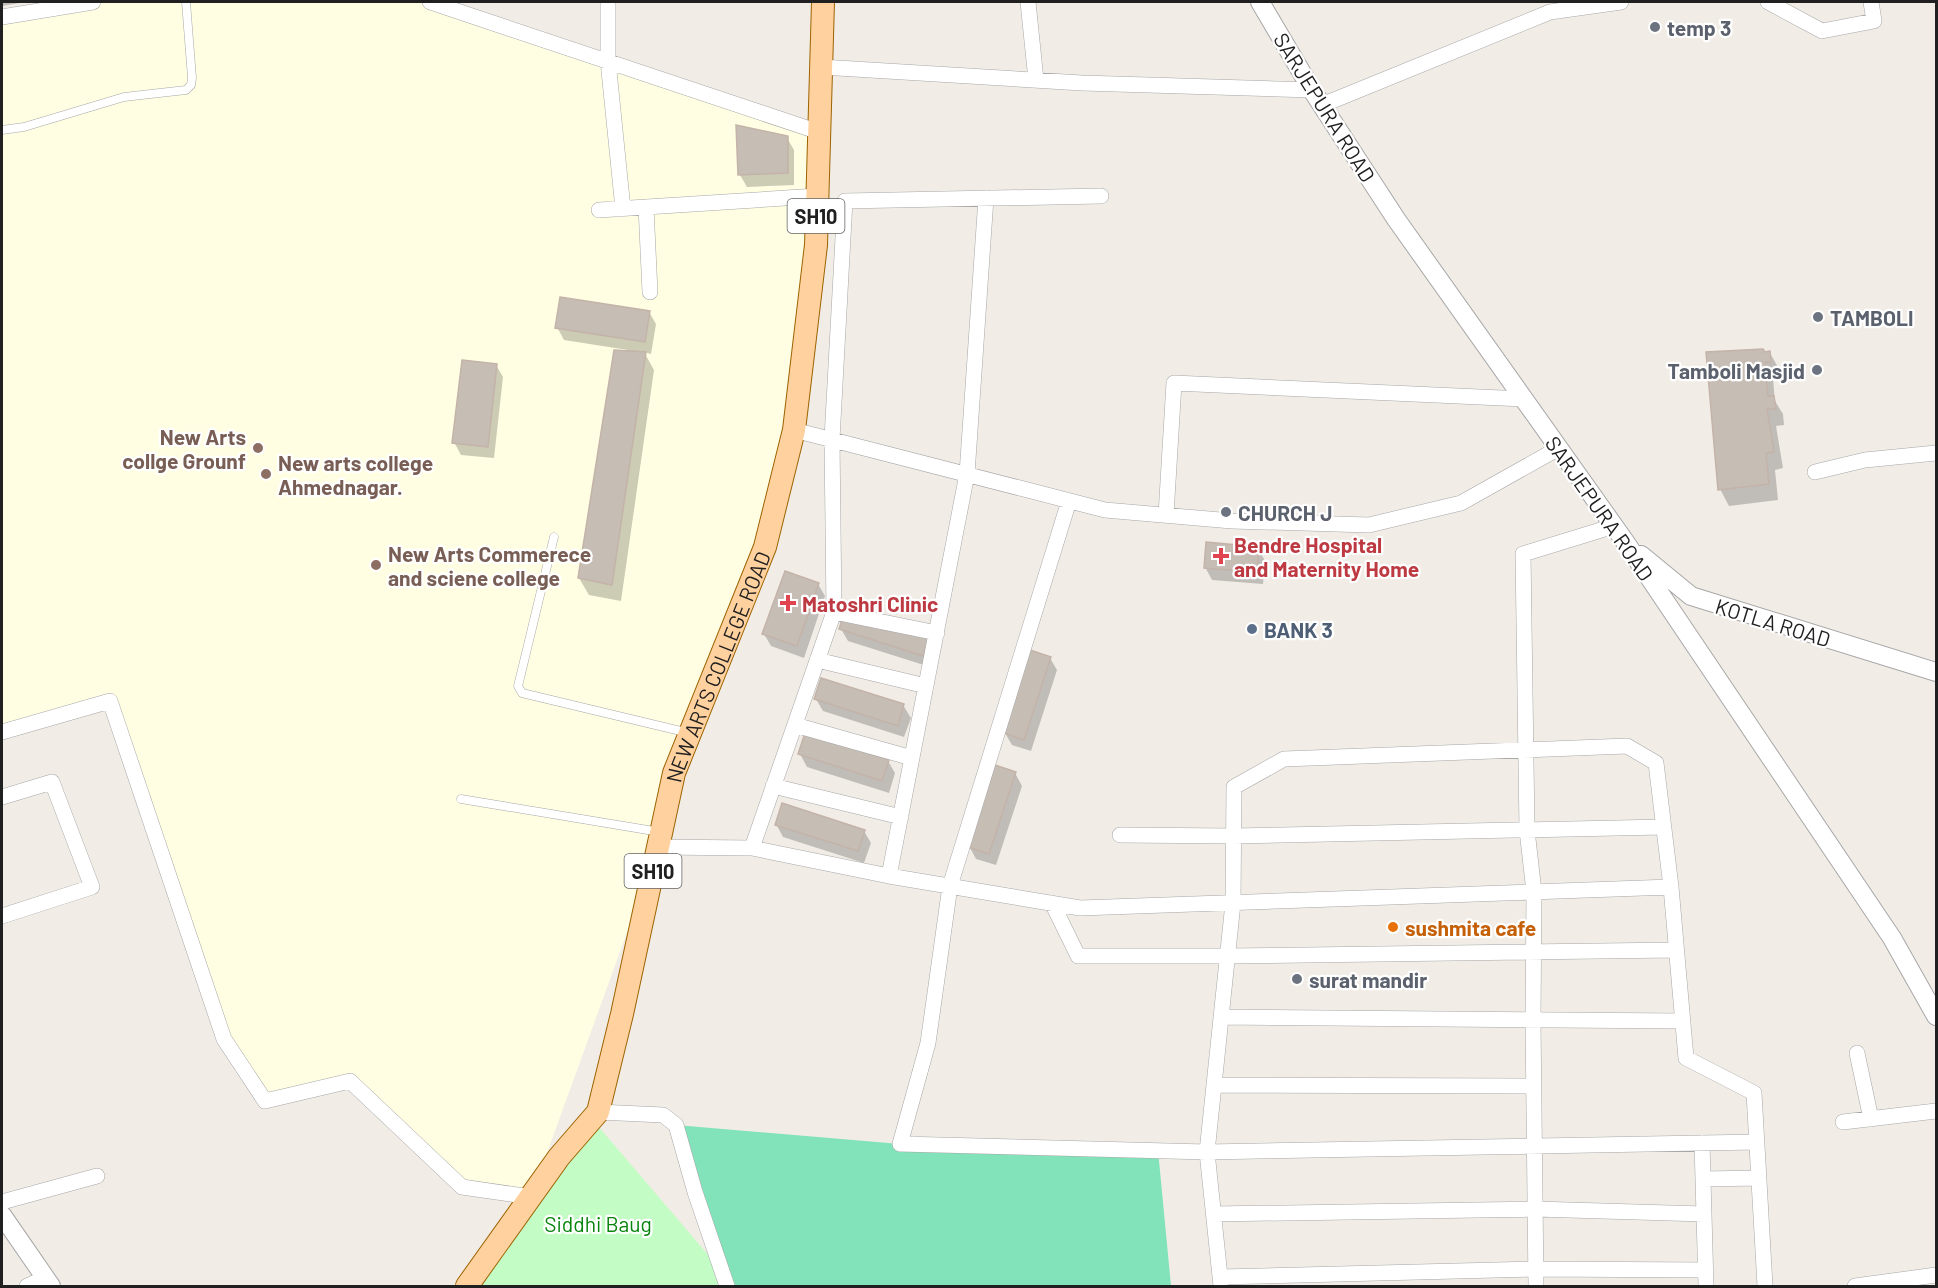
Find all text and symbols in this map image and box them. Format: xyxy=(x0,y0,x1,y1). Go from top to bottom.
place label: temp 3 xyxy=(1667,15,1731,40)
marker: temp 3 xyxy=(1648,20,1662,34)
street label: SARJEPURA ROAD xyxy=(1269,28,1381,186)
road number: SH10 xyxy=(788,199,844,233)
place label: TAMBOLI xyxy=(1830,305,1914,330)
marker: TAMBOLI xyxy=(1811,310,1825,324)
place label: Tamboli Masjid xyxy=(1667,358,1805,383)
marker: Tamboli Masjid xyxy=(1810,363,1824,377)
place label: New Arts collge Grounf xyxy=(122,424,246,473)
street label: SARJEPURA ROAD xyxy=(1541,431,1659,585)
marker: New Arts collge Grounf xyxy=(251,441,265,455)
place label: New arts college Ahmednagar. xyxy=(278,450,433,499)
marker: New arts college Ahmednagar. xyxy=(259,467,273,481)
place label: CHURCH J xyxy=(1238,500,1332,525)
marker: CHURCH J xyxy=(1219,505,1233,519)
place label: Bendre Hospital and Maternity Home xyxy=(1234,532,1419,581)
place label: New Arts Commerece and sciene college xyxy=(388,541,591,590)
street label: NEW ARTS COLLEGE ROAD xyxy=(660,547,775,785)
marker: Bendre Hospital and Maternity Home xyxy=(1212,547,1230,565)
marker: New Arts Commerece and sciene college xyxy=(369,558,383,572)
place label: Matoshri Clinic xyxy=(802,591,938,616)
street label: KOTLA ROAD xyxy=(1713,593,1833,651)
marker: Matoshri Clinic xyxy=(779,594,797,612)
place label: BANK 3 xyxy=(1264,617,1333,642)
marker: BANK 3 xyxy=(1245,622,1259,636)
road number: SH10 xyxy=(624,854,682,888)
place label: sushmita cafe xyxy=(1405,915,1536,940)
marker: sushmita cafe xyxy=(1386,920,1400,934)
place label: surat mandir xyxy=(1309,967,1427,992)
marker: surat mandir xyxy=(1290,972,1304,986)
park label: Siddhi Baug xyxy=(544,1211,652,1236)

